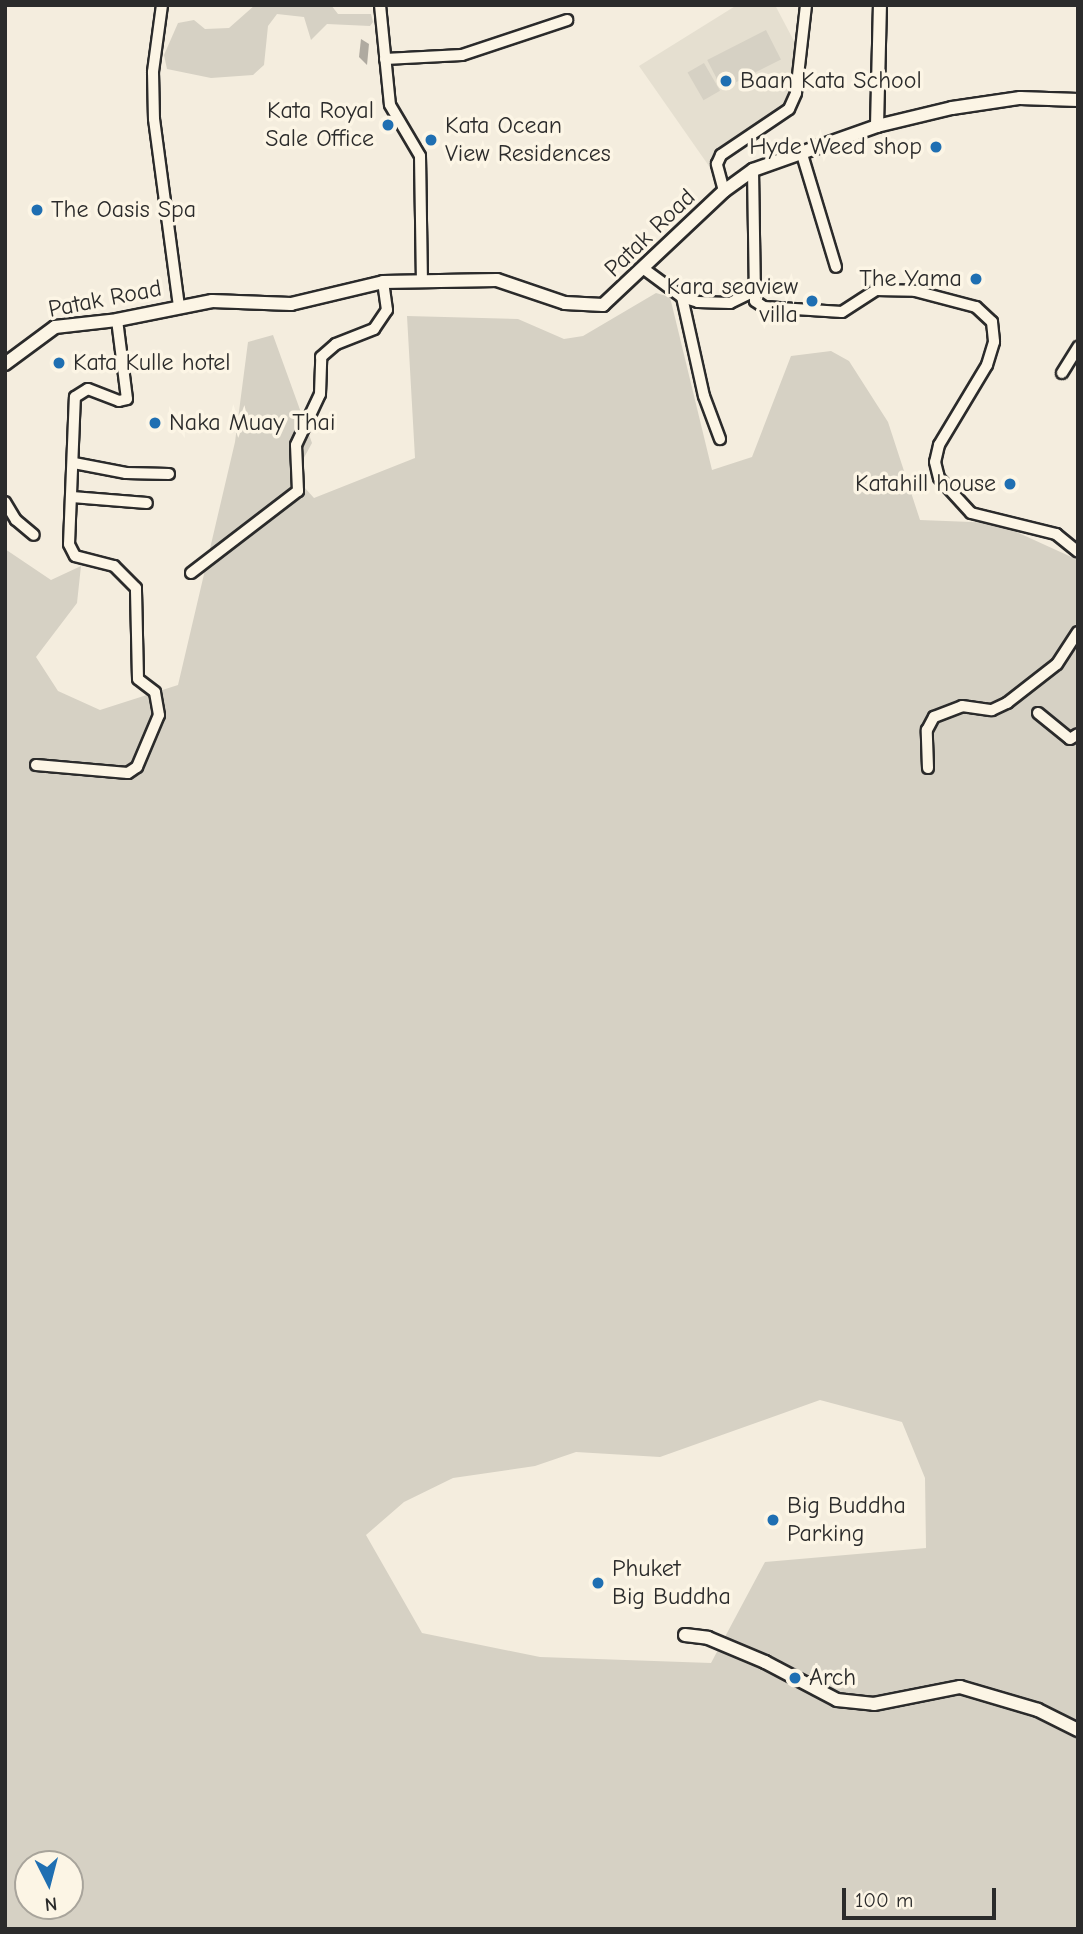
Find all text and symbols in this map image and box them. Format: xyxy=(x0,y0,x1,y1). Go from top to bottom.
place label: Baan Kata School xyxy=(740,67,922,95)
marker: Baan Kata School xyxy=(718,73,734,89)
place label: Kata Royal Sale Office xyxy=(265,97,374,153)
place label: Kata Ocean View Residences xyxy=(445,112,611,168)
marker: Kata Royal Sale Office xyxy=(380,117,396,133)
marker: Kata Ocean View Residences xyxy=(423,132,439,148)
place label: Hyde Weed shop xyxy=(749,133,922,161)
marker: Hyde Weed shop xyxy=(928,139,944,155)
street label: Patak Road xyxy=(599,183,701,283)
place label: The Oasis Spa xyxy=(51,196,196,224)
marker: The Oasis Spa xyxy=(29,202,45,218)
place label: The Yama xyxy=(859,265,962,293)
marker: The Yama xyxy=(968,271,984,287)
place label: Kara seaview villa xyxy=(667,273,798,329)
street label: Patak Road xyxy=(46,274,164,324)
marker: Kara seaview villa xyxy=(804,293,820,309)
place label: Kata Kulle hotel xyxy=(73,349,230,377)
marker: Kata Kulle hotel xyxy=(51,355,67,371)
place label: Naka Muay Thai xyxy=(169,409,335,437)
marker: Naka Muay Thai xyxy=(147,415,163,431)
place label: Katahill house xyxy=(855,470,996,498)
marker: Katahill house xyxy=(1002,476,1018,492)
place label: Big Buddha Parking xyxy=(787,1492,906,1548)
marker: Big Buddha Parking xyxy=(765,1512,781,1528)
place label: Phuket Big Buddha xyxy=(612,1555,731,1611)
marker: Phuket Big Buddha xyxy=(590,1575,606,1591)
place label: Arch xyxy=(809,1664,856,1692)
marker: Arch xyxy=(787,1670,803,1686)
north arrow xyxy=(14,1850,84,1920)
scale bar xyxy=(845,1874,999,1918)
text: 100 m xyxy=(855,1888,913,1912)
text: N xyxy=(44,1892,58,1915)

